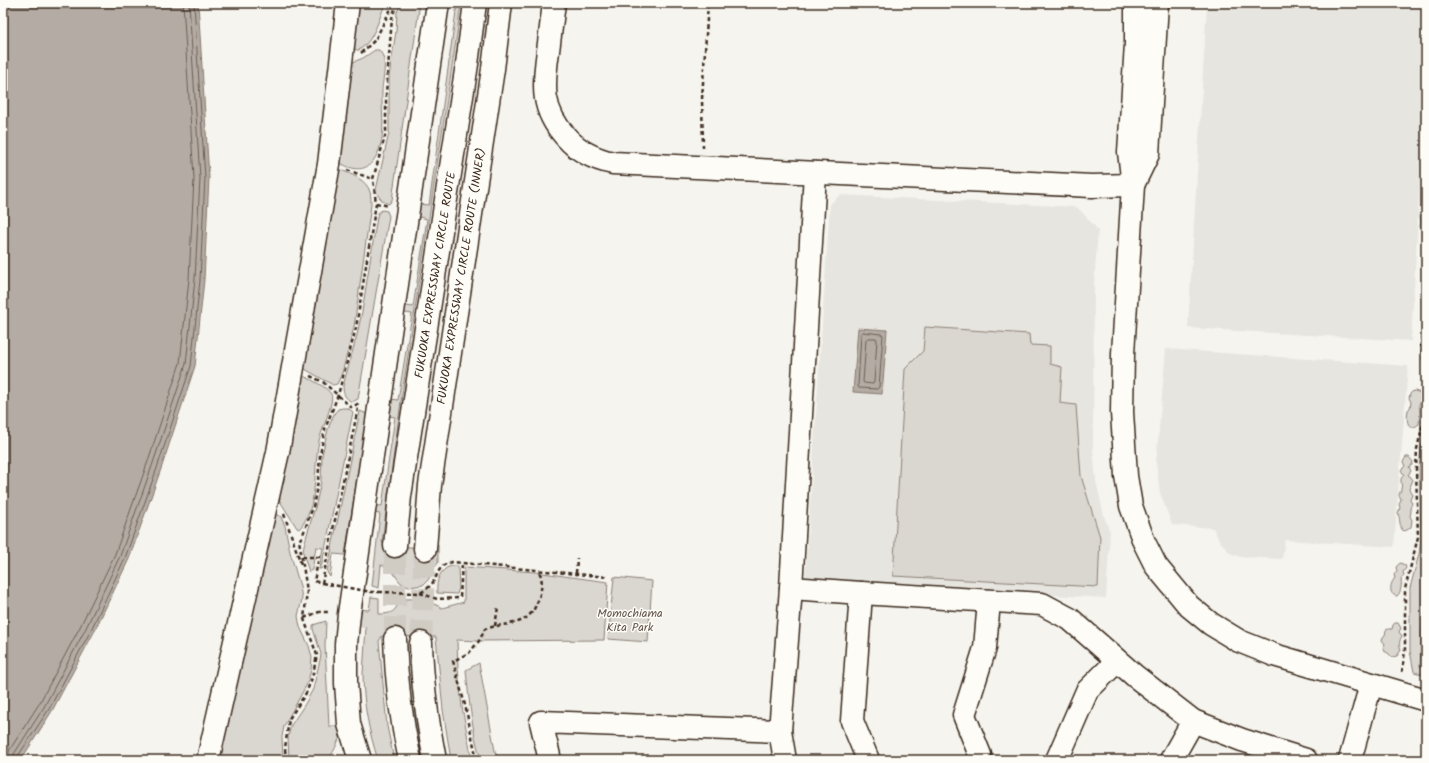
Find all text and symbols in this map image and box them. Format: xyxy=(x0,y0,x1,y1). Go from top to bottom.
street label: FUKUOKA EXPRESSWAY CIRCLE ROUTE (INNER) xyxy=(432,146,491,406)
street label: FUKUOKA EXPRESSWAY CIRCLE ROUTE xyxy=(410,169,461,380)
park label: Momochiama Kita Park xyxy=(597,604,663,637)

